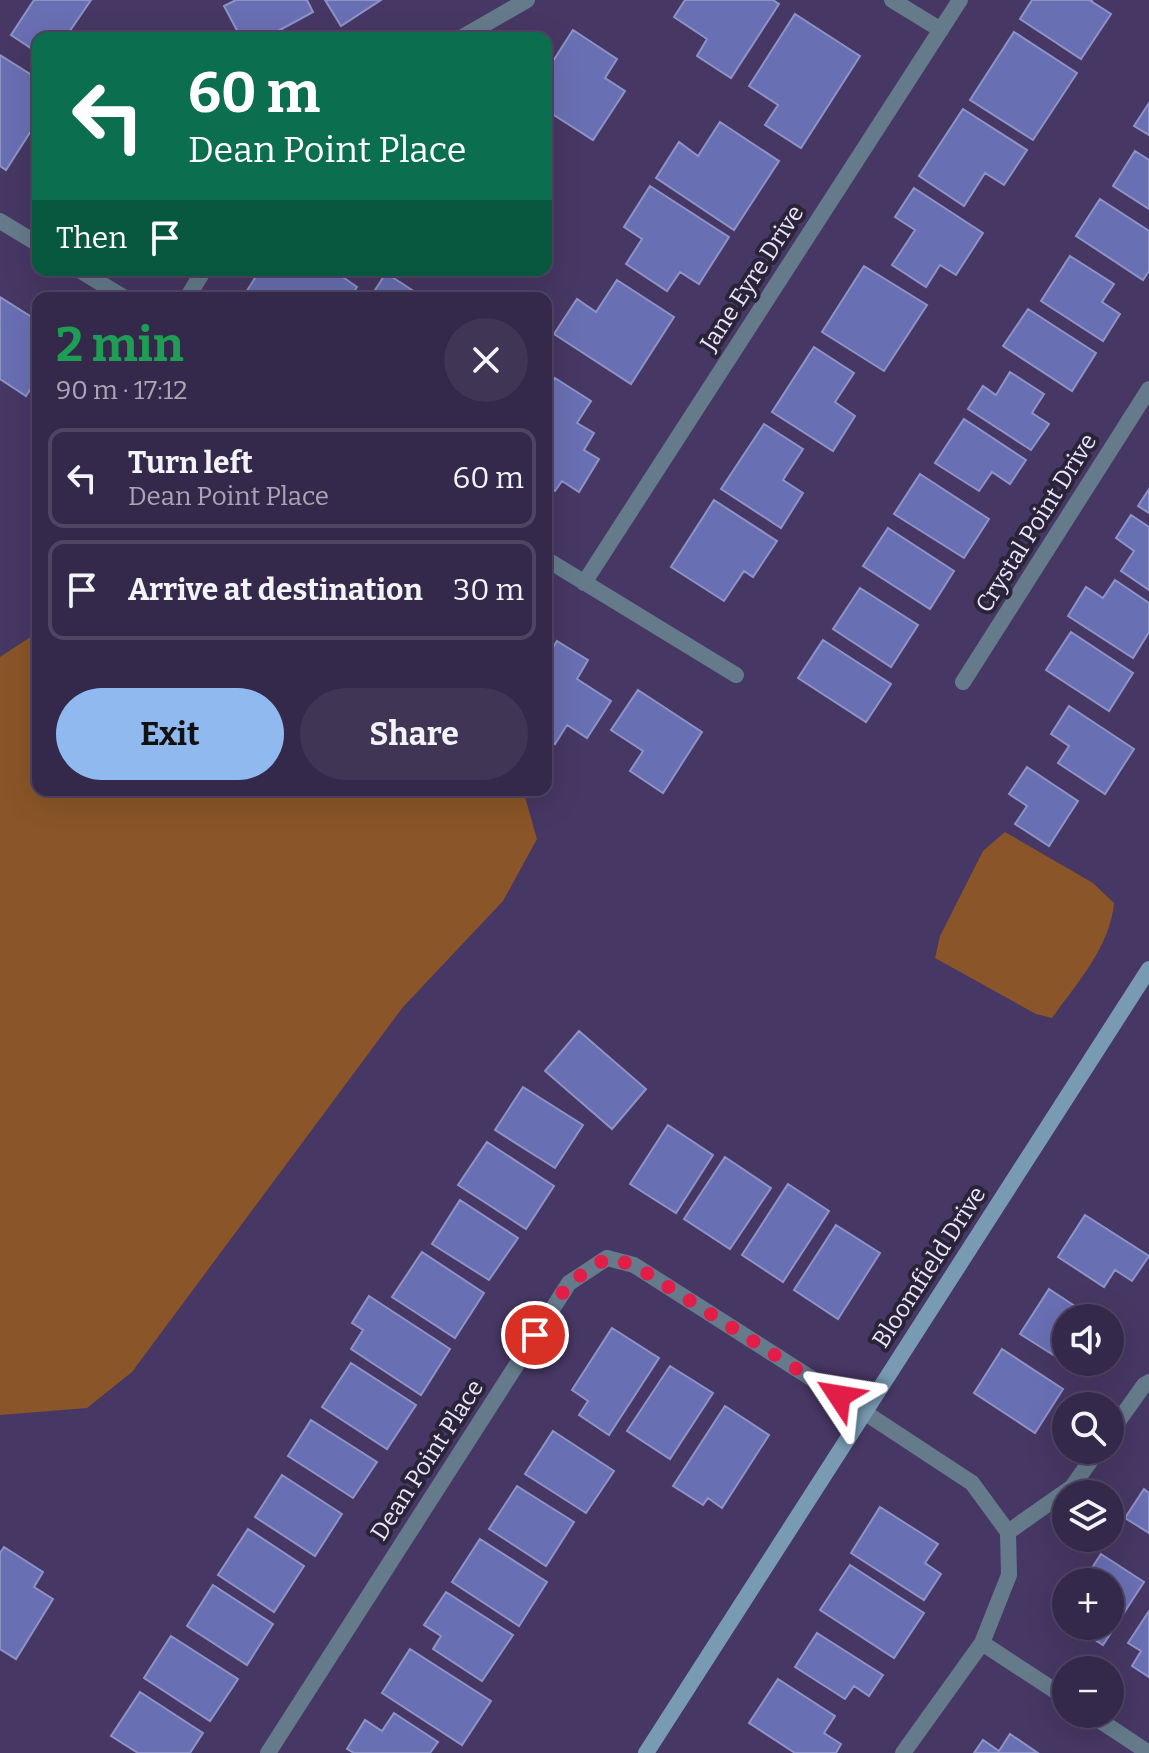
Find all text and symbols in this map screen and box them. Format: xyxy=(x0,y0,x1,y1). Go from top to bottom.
text: 60 m xyxy=(188,60,320,127)
icon: left xyxy=(56,64,160,168)
text: Dean Point Place xyxy=(188,128,466,172)
street label: Jane Eyre Drive xyxy=(694,200,809,357)
icon: arrive xyxy=(143,216,187,260)
text: Then xyxy=(56,220,127,256)
text: 2 min xyxy=(56,316,184,374)
button: close xyxy=(444,318,528,402)
text: 90 m · 17:12 xyxy=(56,375,187,406)
street label: Crystal Point Drive xyxy=(970,429,1102,617)
text: Turn left xyxy=(128,445,253,481)
icon: left xyxy=(60,456,104,500)
text: 60 m xyxy=(453,460,524,496)
text: Dean Point Place xyxy=(128,481,329,512)
icon: arrive xyxy=(60,568,104,612)
text: Arrive at destination xyxy=(128,572,423,608)
text: 30 m xyxy=(453,572,524,608)
button: Exit xyxy=(56,688,284,780)
button: Share xyxy=(300,688,528,780)
street label: Bloomfield Drive xyxy=(866,1181,992,1353)
pin xyxy=(501,1301,569,1369)
map controls xyxy=(1052,1304,1124,1728)
button: sound xyxy=(1052,1304,1124,1376)
icon: arrive xyxy=(513,1313,557,1357)
position arrow xyxy=(797,1354,881,1438)
street label: Dean Point Place xyxy=(365,1375,489,1545)
button: search xyxy=(1052,1392,1124,1464)
button: layers xyxy=(1052,1480,1124,1552)
button: + xyxy=(1052,1568,1124,1640)
button: − xyxy=(1052,1656,1124,1728)

